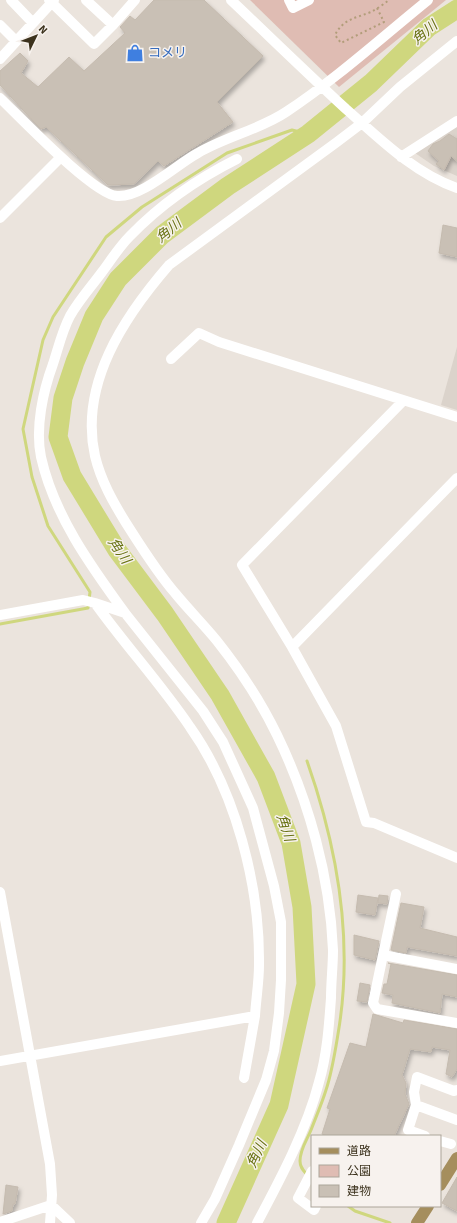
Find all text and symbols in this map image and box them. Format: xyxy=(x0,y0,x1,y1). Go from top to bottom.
water label: 角川 xyxy=(408,15,444,50)
north arrow xyxy=(16,16,56,56)
text: N xyxy=(35,22,51,37)
shop icon: コメリ xyxy=(125,43,145,63)
place label: コメリ xyxy=(148,44,187,62)
water label: 角川 xyxy=(152,213,188,248)
water label: 角川 xyxy=(103,534,136,570)
water label: 角川 xyxy=(271,812,300,846)
water label: 角川 xyxy=(242,1135,273,1171)
legend xyxy=(311,1135,441,1207)
text: 道路 xyxy=(347,1143,371,1160)
text: 公園 xyxy=(347,1163,371,1180)
text: 建物 xyxy=(347,1183,371,1200)

